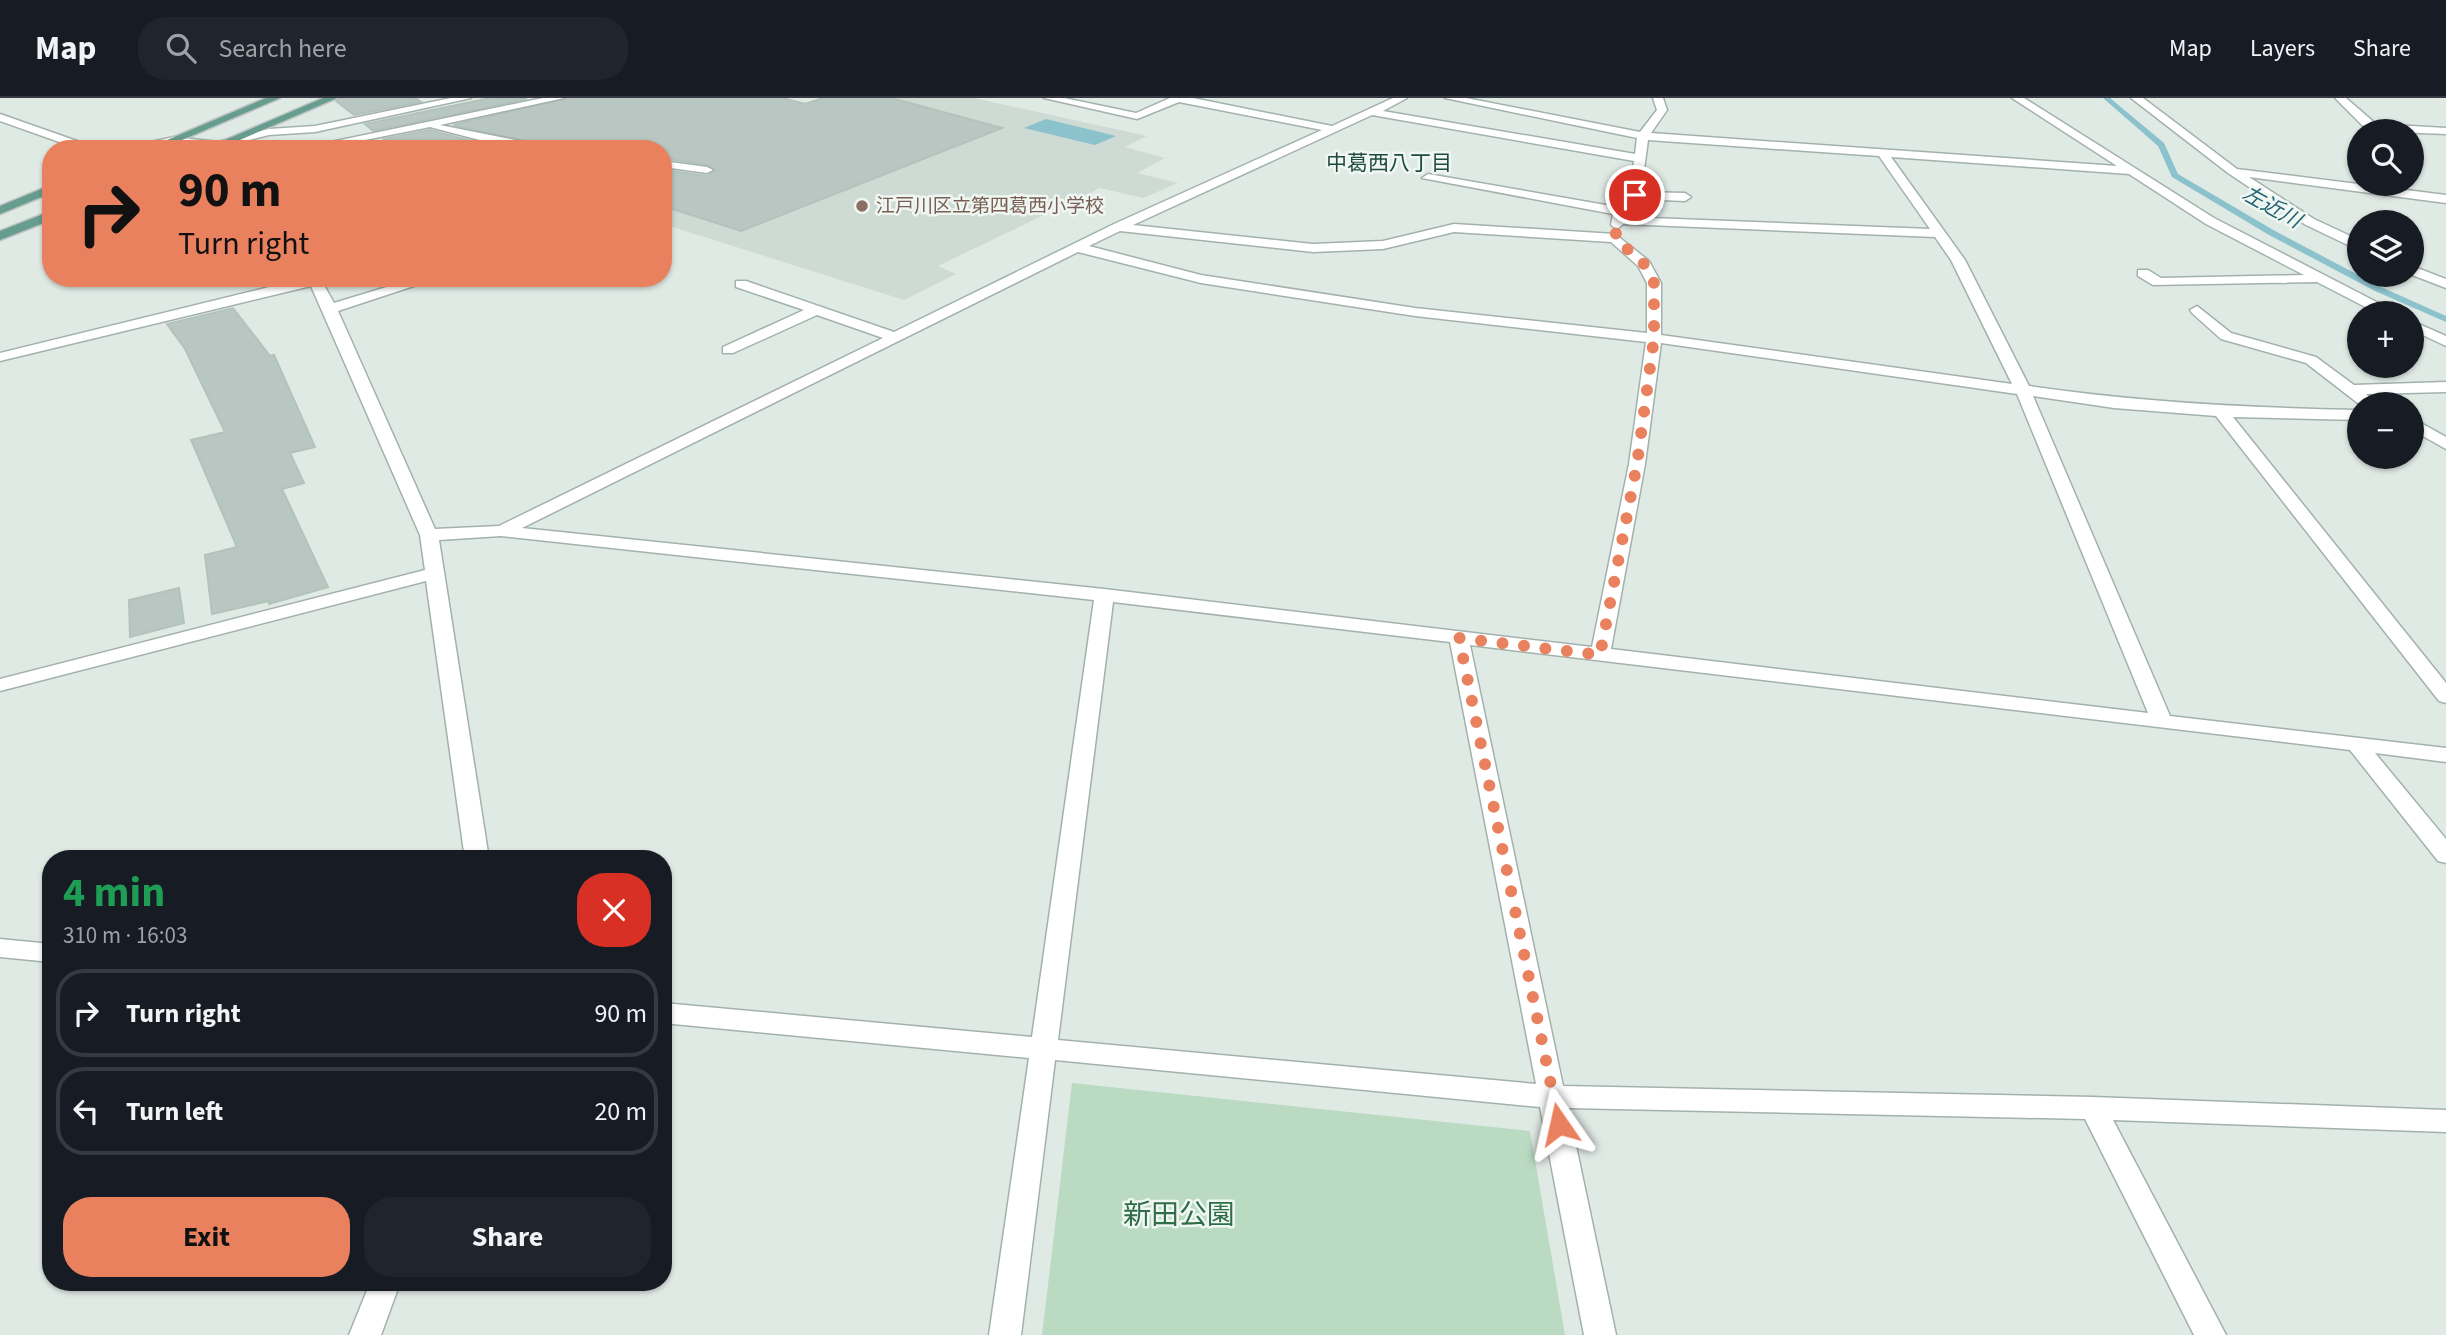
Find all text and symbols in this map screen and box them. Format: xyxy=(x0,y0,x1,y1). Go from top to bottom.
search box xyxy=(138,17,628,80)
text: Map xyxy=(35,25,96,72)
icon: search xyxy=(162,29,200,67)
text: Search here xyxy=(218,30,347,67)
text: Map xyxy=(2169,31,2212,66)
text: Layers xyxy=(2250,31,2315,66)
text: Share xyxy=(2353,31,2411,66)
map controls xyxy=(2347,119,2424,469)
button: search xyxy=(2347,119,2424,196)
district label: 中葛西八丁目 xyxy=(1326,148,1452,178)
text: 90 m xyxy=(178,156,282,226)
pin xyxy=(1605,165,1665,225)
icon: right xyxy=(63,168,154,259)
icon: arrive xyxy=(1616,176,1654,214)
water label: 左近川 xyxy=(2237,179,2309,236)
place label: 江戸川区立第四葛西小学校 xyxy=(876,193,1104,220)
marker: 江戸川区立第四葛西小学校 xyxy=(854,198,870,214)
button: layers xyxy=(2347,210,2424,287)
text: Turn right xyxy=(178,221,309,267)
button: + xyxy=(2347,301,2424,378)
button: − xyxy=(2347,392,2424,469)
text: 4 min xyxy=(63,863,165,923)
button: close xyxy=(577,873,651,947)
text: 310 m · 16:03 xyxy=(63,919,187,952)
icon: right xyxy=(67,994,105,1032)
text: Turn right xyxy=(126,995,241,1032)
text: 90 m xyxy=(594,995,647,1032)
position arrow xyxy=(1522,1087,1596,1161)
icon: left xyxy=(67,1092,105,1130)
text: Turn left xyxy=(126,1093,223,1130)
text: 20 m xyxy=(594,1093,647,1130)
park label: 新田公園 xyxy=(1123,1195,1235,1235)
button: Exit xyxy=(63,1197,350,1277)
button: Share xyxy=(364,1197,651,1277)

